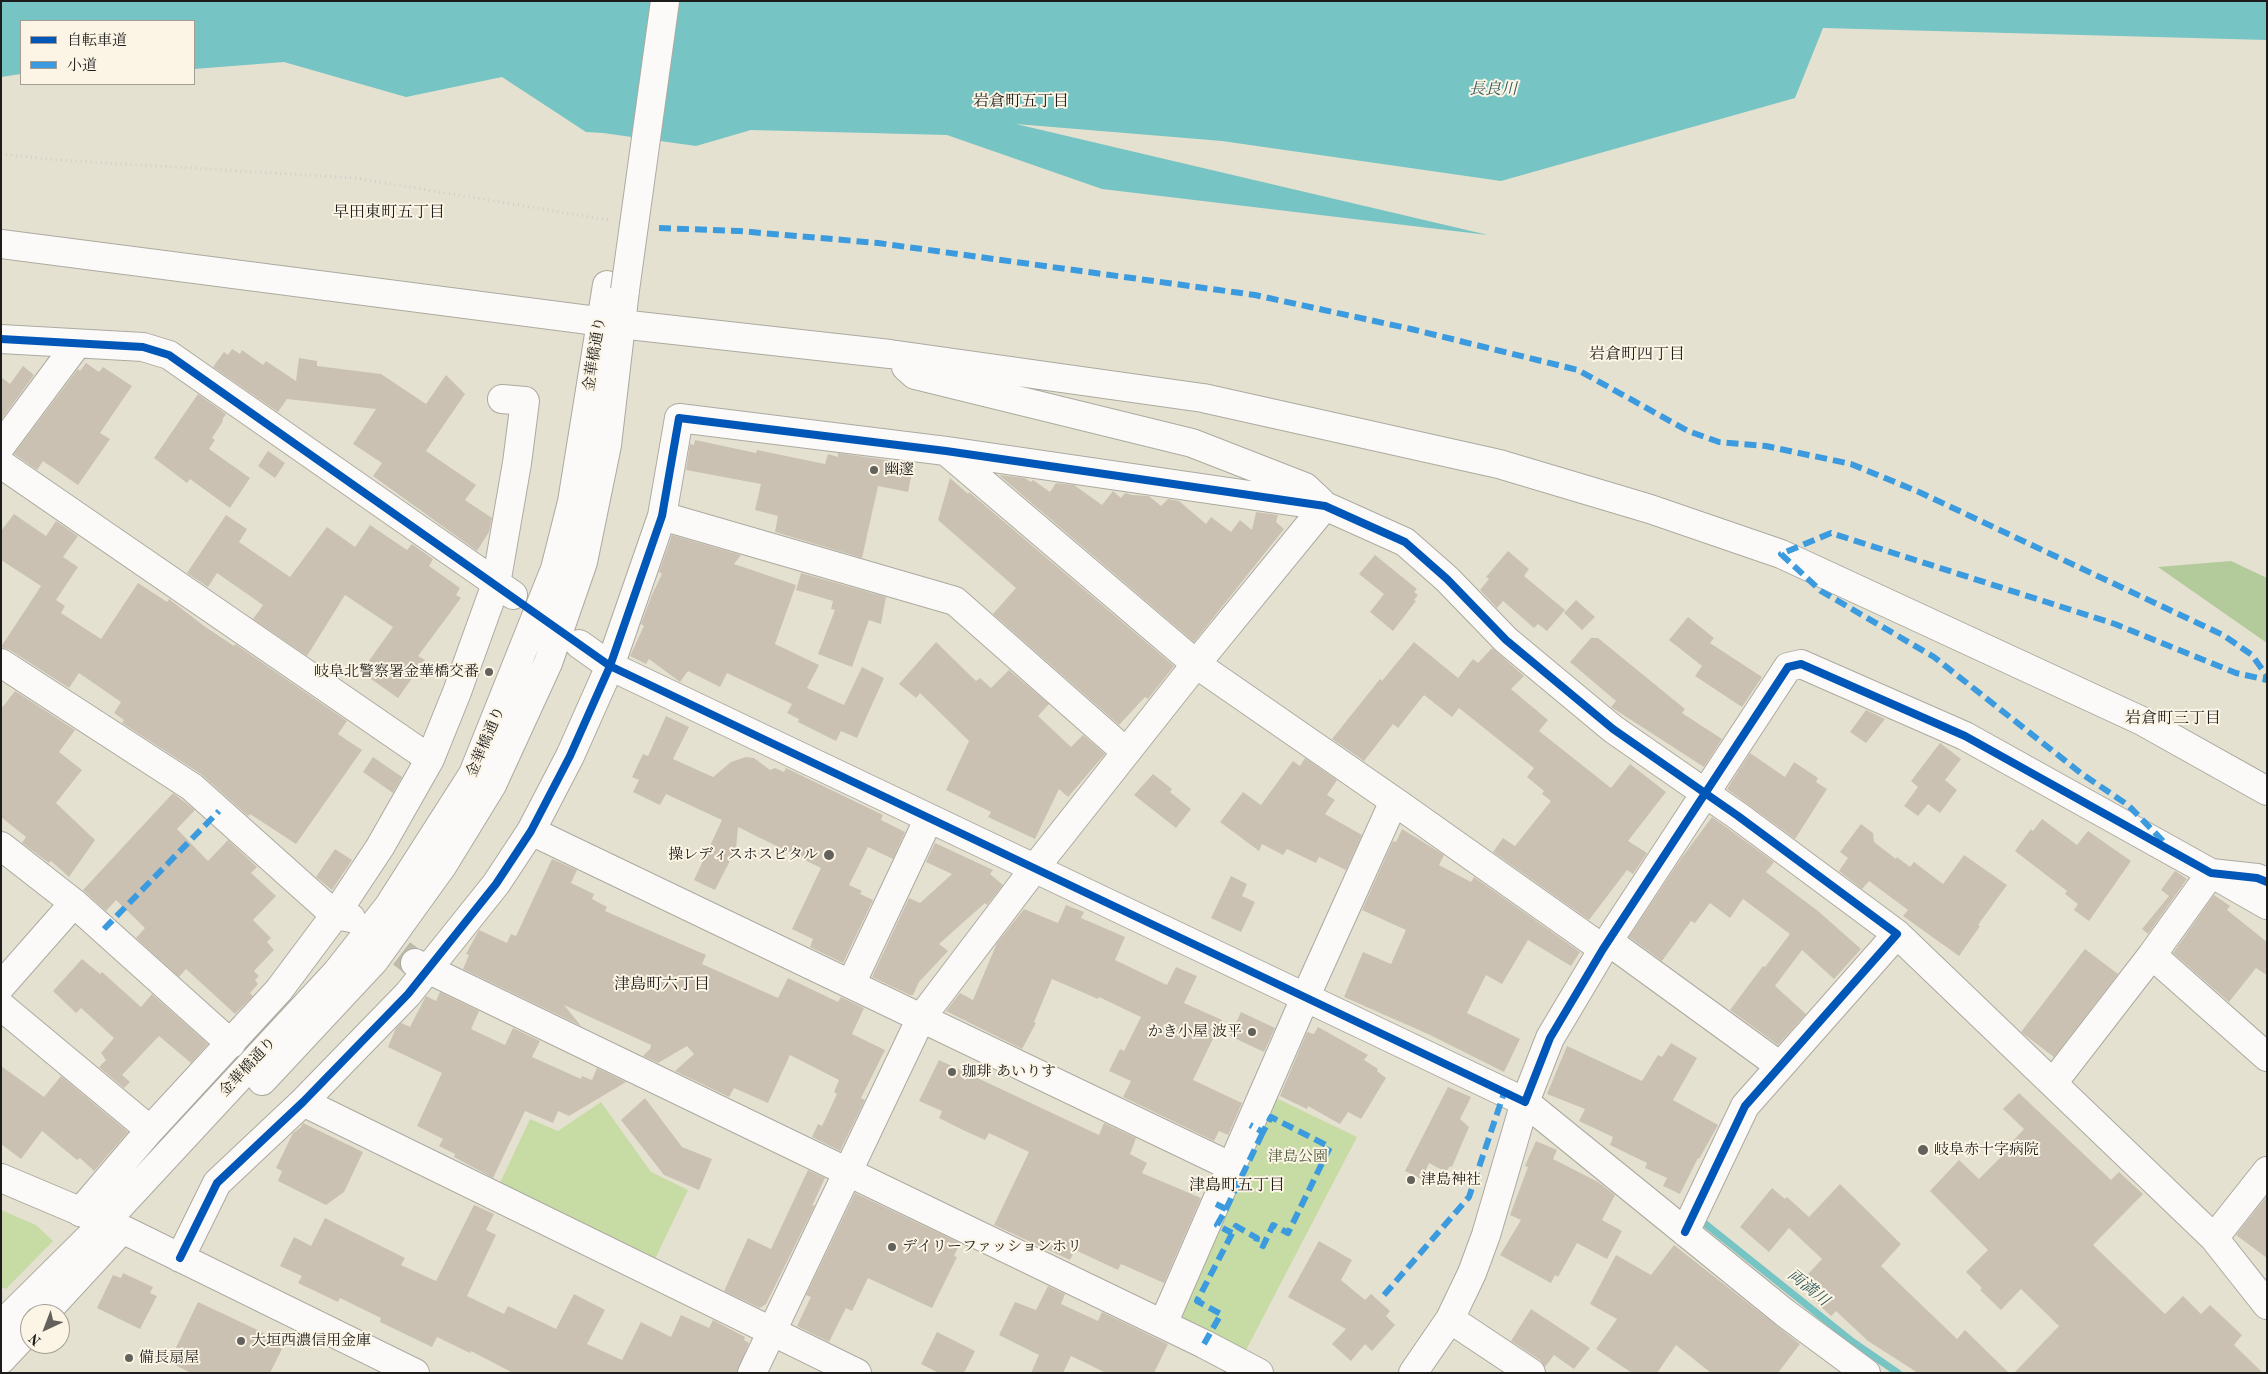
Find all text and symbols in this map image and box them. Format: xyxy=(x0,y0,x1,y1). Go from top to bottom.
legend xyxy=(20,20,195,85)
text: 自転車道 xyxy=(67,34,127,49)
text: 小道 xyxy=(67,59,97,74)
water label: 長良川 xyxy=(1469,80,1517,100)
district label: 岩倉町五丁目 xyxy=(973,92,1069,112)
district label: 早田東町五丁目 xyxy=(333,203,445,223)
street label: 金華橋通り xyxy=(580,316,610,392)
district label: 岩倉町四丁目 xyxy=(1589,345,1685,365)
place label: 幽邃 xyxy=(884,461,914,479)
marker: 幽邃 xyxy=(868,464,880,476)
place label: 岐阜北警察署金華橋交番 xyxy=(314,663,479,681)
marker: 岐阜北警察署金華橋交番 xyxy=(483,666,495,678)
street label: 金華橋通り xyxy=(463,704,509,780)
district label: 岩倉町三丁目 xyxy=(2125,709,2221,729)
place label: 操レディスホスピタル xyxy=(668,846,818,864)
marker: 操レディスホスピタル xyxy=(822,848,836,862)
district label: 津島町六丁目 xyxy=(614,975,710,995)
place label: かき小屋 波平 xyxy=(1148,1023,1242,1041)
marker: かき小屋 波平 xyxy=(1246,1026,1258,1038)
street label: 金華橋通り xyxy=(216,1033,280,1101)
place label: 珈琲 あいりす xyxy=(962,1063,1056,1081)
marker: 珈琲 あいりす xyxy=(946,1066,958,1078)
place label: 岐阜赤十字病院 xyxy=(1934,1141,2039,1159)
marker: 岐阜赤十字病院 xyxy=(1916,1143,1930,1157)
park label: 津島公園 xyxy=(1268,1148,1328,1166)
place label: 津島神社 xyxy=(1421,1171,1481,1189)
marker: 津島神社 xyxy=(1405,1174,1417,1186)
district label: 津島町五丁目 xyxy=(1189,1176,1285,1196)
place label: デイリーファッションホリ xyxy=(902,1238,1082,1256)
marker: デイリーファッションホリ xyxy=(886,1241,898,1253)
water label: 両満川 xyxy=(1783,1265,1833,1311)
north arrow xyxy=(20,1304,70,1354)
text: N xyxy=(27,1330,44,1348)
place label: 大垣西濃信用金庫 xyxy=(251,1332,371,1350)
marker: 大垣西濃信用金庫 xyxy=(235,1335,247,1347)
place label: 備長扇屋 xyxy=(139,1349,199,1367)
marker: 備長扇屋 xyxy=(123,1352,135,1364)

